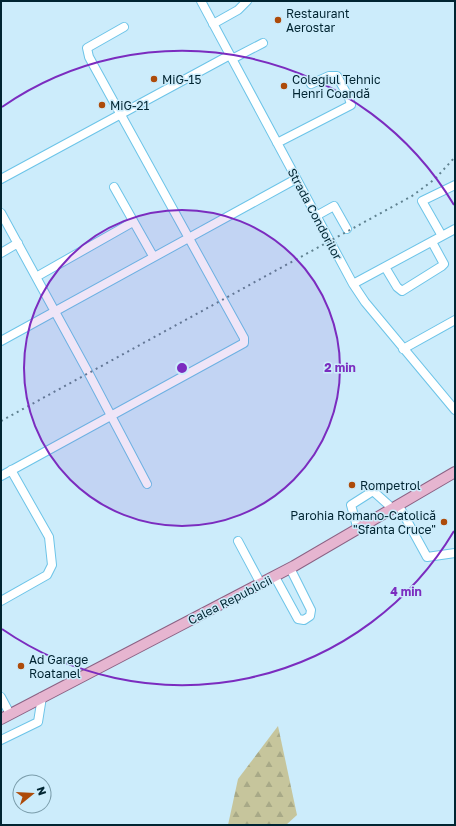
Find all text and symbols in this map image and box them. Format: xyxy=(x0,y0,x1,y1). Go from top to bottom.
place label: Restaurant Aerostar xyxy=(286,6,350,35)
marker: Restaurant Aerostar xyxy=(273,15,283,25)
place label: MiG-15 xyxy=(162,72,201,87)
place label: Colegiul Tehnic Henri Coandă xyxy=(292,72,381,101)
marker: MiG-15 xyxy=(149,74,159,84)
marker: Colegiul Tehnic Henri Coandă xyxy=(279,81,289,91)
place label: MiG-21 xyxy=(110,98,150,113)
marker: MiG-21 xyxy=(97,100,107,110)
street label: Strada Condorilor xyxy=(285,166,346,263)
text: 2 min xyxy=(324,360,356,375)
centre of rings xyxy=(175,361,189,375)
place label: Rompetrol xyxy=(360,478,421,493)
marker: Rompetrol xyxy=(347,480,357,490)
place label: Parohia Romano-Catolică "Sfanta Cruce" xyxy=(290,508,436,537)
marker: Parohia Romano-Catolică "Sfanta Cruce" xyxy=(439,517,449,527)
street label: Calea Republicii xyxy=(185,572,275,628)
text: 4 min xyxy=(390,584,422,599)
place label: Ad Garage Roatanel xyxy=(29,652,88,681)
marker: Ad Garage Roatanel xyxy=(16,661,26,671)
north arrow xyxy=(12,774,52,814)
text: N xyxy=(35,785,49,797)

